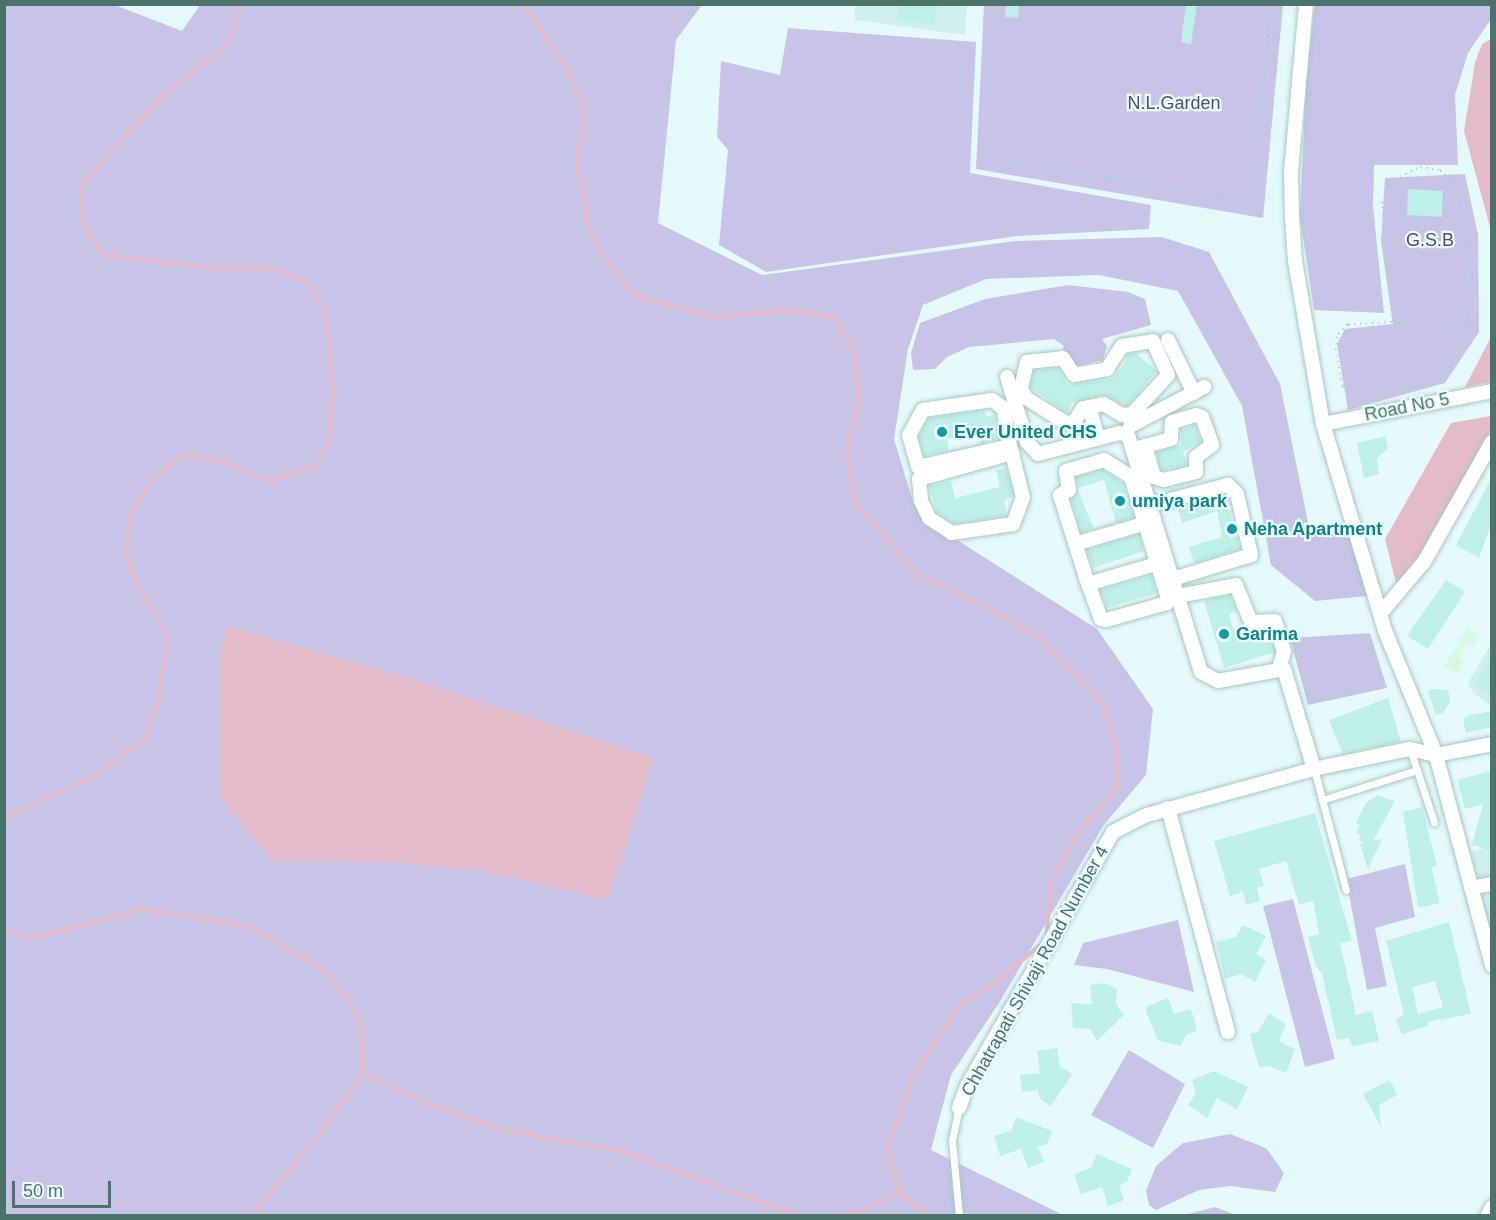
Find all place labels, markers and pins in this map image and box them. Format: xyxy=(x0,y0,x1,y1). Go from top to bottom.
place label: Ever United CHS xyxy=(954,421,1097,443)
marker: Ever United CHS xyxy=(935,425,949,439)
place label: umiya park xyxy=(1132,490,1227,512)
marker: umiya park xyxy=(1113,494,1127,508)
place label: Neha Apartment xyxy=(1244,518,1383,540)
marker: Neha Apartment xyxy=(1225,522,1239,536)
place label: Garima xyxy=(1236,623,1298,645)
marker: Garima xyxy=(1217,627,1231,641)

